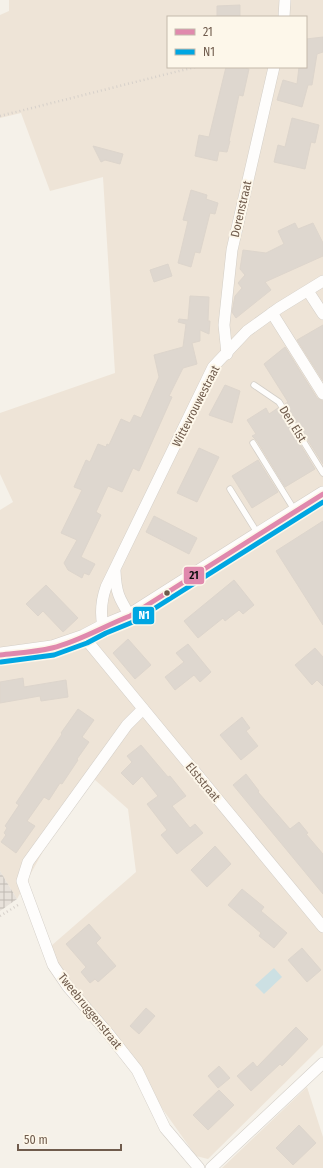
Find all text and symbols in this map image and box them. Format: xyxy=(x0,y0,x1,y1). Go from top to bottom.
legend xyxy=(167,16,307,68)
text: 21 xyxy=(203,25,213,39)
text: N1 xyxy=(203,45,215,59)
street label: Dorenstraat xyxy=(228,179,254,239)
street label: Wittevrouwestraat xyxy=(169,363,223,449)
street label: Den Elst xyxy=(277,403,310,445)
line badge: 21 xyxy=(183,566,205,585)
text: 21 xyxy=(188,569,199,582)
unlabelled marker xyxy=(162,588,172,598)
line badge: N1 xyxy=(132,606,155,625)
text: N1 xyxy=(138,609,150,622)
street label: Elststraat xyxy=(183,760,223,804)
street label: Tweebruggenstraat xyxy=(55,970,125,1052)
scale bar xyxy=(18,1126,121,1152)
text: 50 m xyxy=(24,1133,48,1147)

